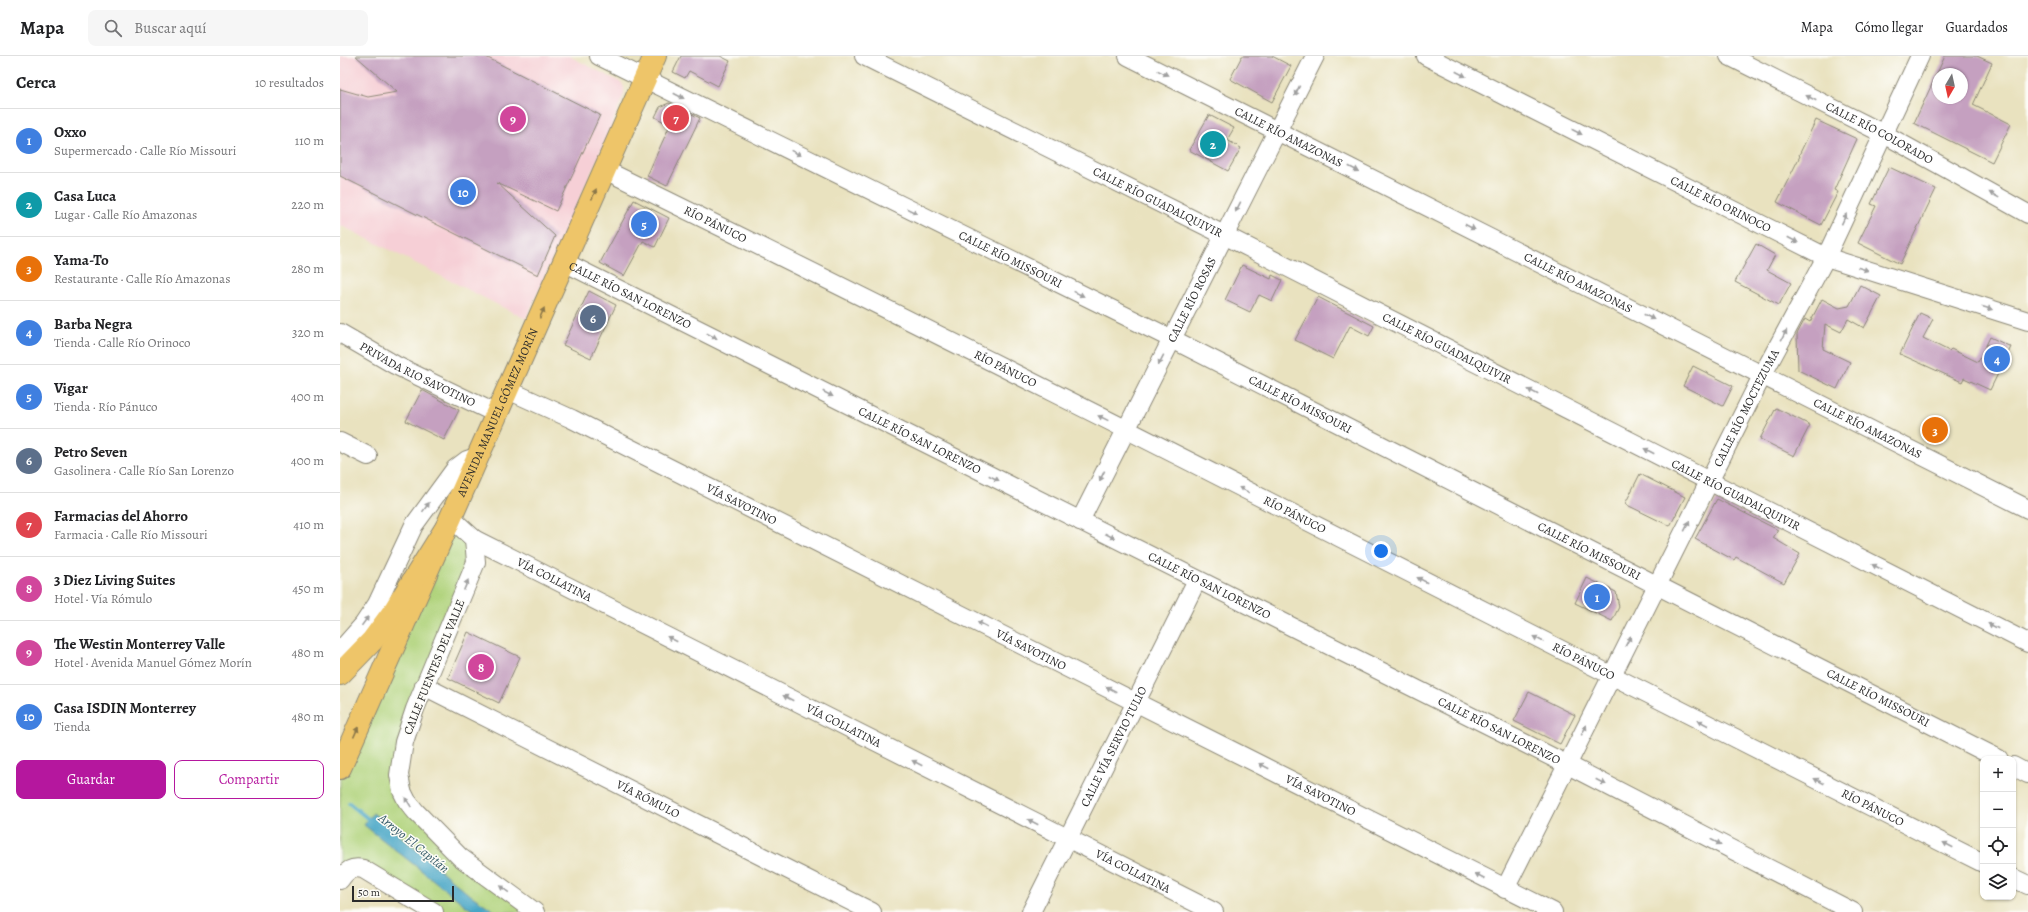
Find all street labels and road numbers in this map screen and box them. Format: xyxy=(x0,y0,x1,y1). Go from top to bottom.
street label: CALLE RÍO COLORADO xyxy=(1823,98,1936,168)
street label: CALLE RÍO AMAZONAS xyxy=(1232,103,1346,171)
street label: CALLE RÍO GUADALQUIVIR xyxy=(1090,163,1226,241)
street label: CALLE RÍO ORINOCO xyxy=(1668,172,1774,236)
street label: RÍO PÁNUCO xyxy=(681,202,750,247)
street label: CALLE RÍO MISSOURI xyxy=(956,227,1065,292)
street label: CALLE RÍO AMAZONAS xyxy=(1521,249,1635,317)
street label: CALLE RÍO ROSAS xyxy=(1164,254,1220,345)
street label: CALLE RÍO SAN LORENZO xyxy=(566,258,694,333)
street label: CALLE RÍO GUADALQUIVIR xyxy=(1380,309,1515,388)
street label: AVENIDA MANUEL GÓMEZ MORÍN xyxy=(453,325,542,500)
street label: PRIVADA RIO SAVOTINO xyxy=(357,338,478,411)
street label: RÍO PÁNUCO xyxy=(971,346,1040,391)
street label: CALLE RÍO MOCTEZUMA xyxy=(1710,346,1783,470)
street label: CALLE RÍO MISSOURI xyxy=(1246,371,1355,437)
street label: CALLE RÍO AMAZONAS xyxy=(1811,394,1925,462)
street label: CALLE RÍO SAN LORENZO xyxy=(856,403,984,478)
street label: CALLE RÍO GUADALQUIVIR xyxy=(1669,455,1804,534)
street label: VÍA SAVOTINO xyxy=(703,479,779,529)
street label: RÍO PÁNUCO xyxy=(1261,492,1329,537)
street label: CALLE RÍO MISSOURI xyxy=(1535,518,1643,584)
street label: CALLE RÍO SAN LORENZO xyxy=(1146,548,1274,623)
street label: VÍA COLLATINA xyxy=(513,553,595,606)
street label: CALLE FUENTES DEL VALLE xyxy=(400,597,468,737)
street label: VÍA SAVOTINO xyxy=(992,625,1069,674)
street label: RÍO PÁNUCO xyxy=(1550,639,1618,684)
street label: CALLE RÍO MISSOURI xyxy=(1824,665,1932,730)
street label: CALLE VÍA SERVIO TULIO xyxy=(1077,684,1151,809)
street label: CALLE RÍO SAN LORENZO xyxy=(1435,693,1563,768)
street label: VÍA COLLATINA xyxy=(803,699,885,751)
street label: VÍA SAVOTINO xyxy=(1282,770,1358,820)
street label: VÍA RÓMULO xyxy=(613,776,683,822)
street label: RÍO PÁNUCO xyxy=(1839,785,1907,830)
street label: VÍA COLLATINA xyxy=(1092,845,1174,897)

